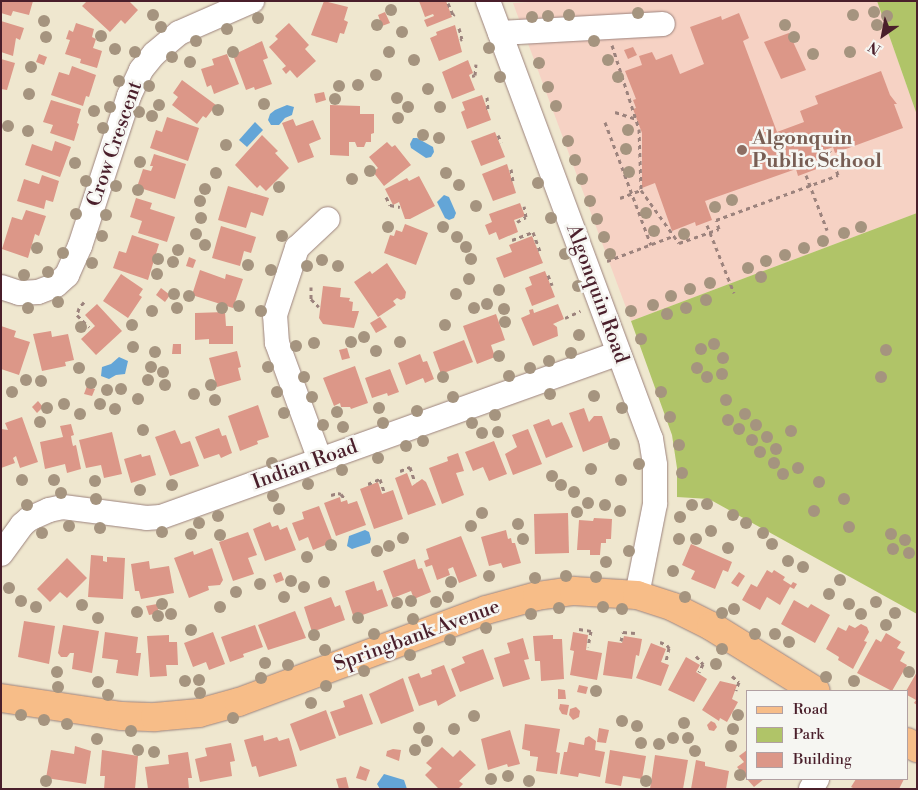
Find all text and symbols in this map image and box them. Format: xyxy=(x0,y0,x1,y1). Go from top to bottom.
north arrow xyxy=(858,10,908,60)
text: N xyxy=(865,37,884,58)
street label: Crow Crescent xyxy=(82,78,148,210)
place label: Algonquin Public School xyxy=(752,126,882,173)
marker: Algonquin Public School xyxy=(736,144,748,156)
street label: Algonquin Road xyxy=(561,221,633,367)
street label: Indian Road xyxy=(249,435,361,495)
street label: Springbank Avenue xyxy=(331,595,503,677)
legend xyxy=(746,690,908,780)
text: Road xyxy=(793,700,828,719)
text: Park xyxy=(793,725,824,744)
text: Building xyxy=(793,750,852,769)

